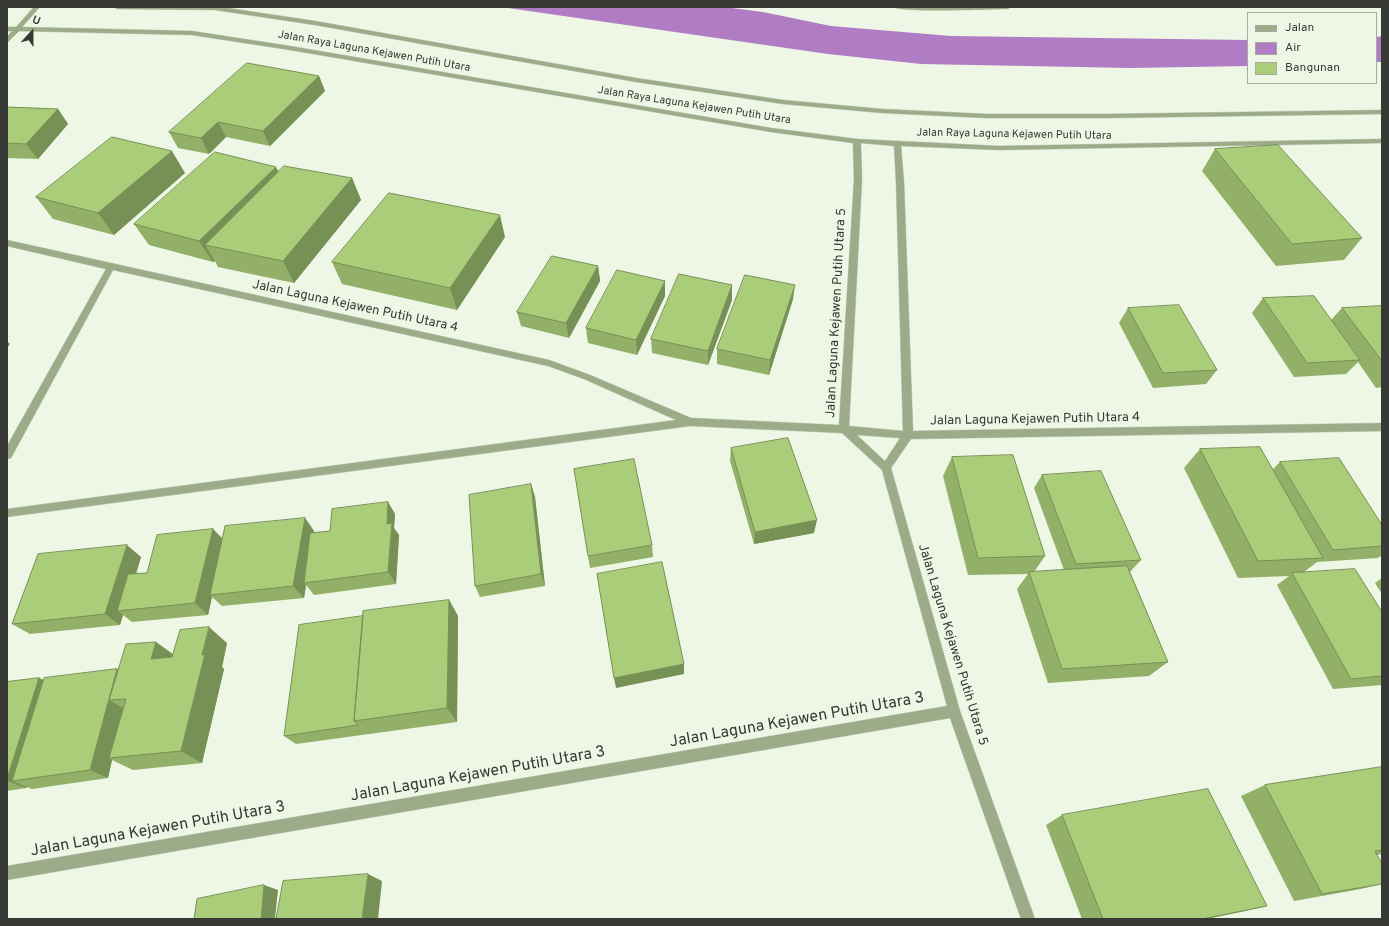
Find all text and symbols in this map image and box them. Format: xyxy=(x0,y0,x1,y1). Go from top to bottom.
north arrow xyxy=(12,12,52,52)
legend xyxy=(1247,12,1377,84)
text: U xyxy=(30,13,42,29)
text: Jalan xyxy=(1285,20,1314,36)
street label: Jalan Raya Laguna Kejawen Putih Utara xyxy=(277,29,471,75)
text: Air xyxy=(1285,40,1301,56)
text: Bangunan xyxy=(1285,60,1340,76)
street label: Jalan Raya Laguna Kejawen Putih Utara xyxy=(597,84,791,128)
street label: Jalan Raya Laguna Kejawen Putih Utara xyxy=(916,127,1112,143)
street label: Jalan Laguna Kejawen Putih Utara 5 xyxy=(824,208,850,418)
street label: Jalan Laguna Kejawen Putih Utara 4 xyxy=(251,278,459,336)
street label: Jalan Laguna Kejawen Putih Utara 4 xyxy=(930,410,1140,430)
street label: Jalan Laguna Kejawen Putih Utara 5 xyxy=(914,542,990,748)
street label: Jalan Laguna Kejawen Putih Utara 3 xyxy=(668,689,926,753)
street label: Jalan Laguna Kejawen Putih Utara 3 xyxy=(349,743,607,807)
street label: Jalan Laguna Kejawen Putih Utara 3 xyxy=(29,798,287,862)

